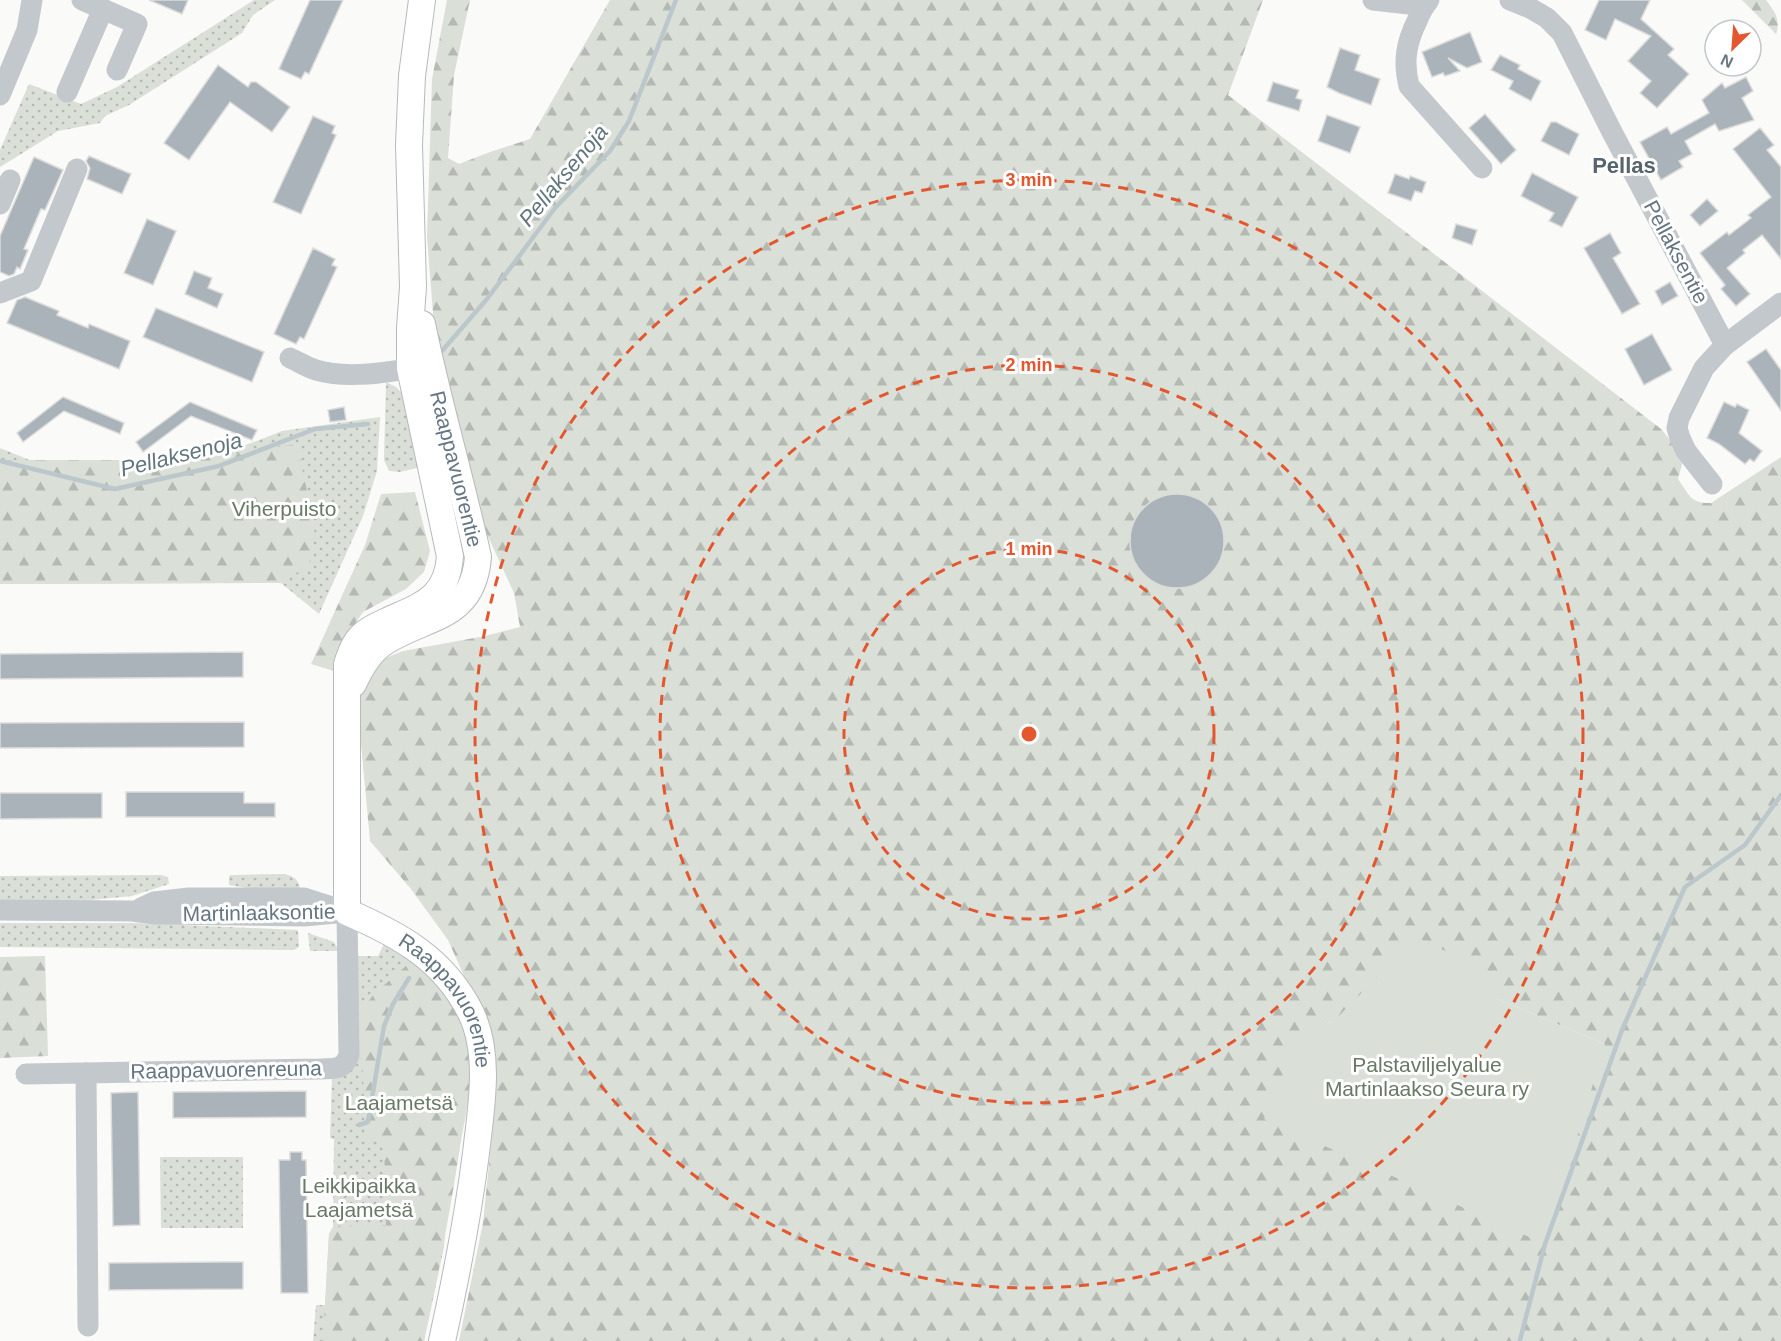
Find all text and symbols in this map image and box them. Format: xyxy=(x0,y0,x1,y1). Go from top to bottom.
north arrow xyxy=(1703,18,1763,78)
text: N xyxy=(1718,51,1736,71)
water label: Pellaksenoja xyxy=(514,120,613,231)
district label: Pellas xyxy=(1592,153,1656,178)
text: 3 min xyxy=(1005,170,1053,190)
street label: Pellaksentie xyxy=(1640,196,1713,307)
text: 2 min xyxy=(1005,355,1053,375)
street label: Raappavuorentie xyxy=(426,388,487,549)
water label: Pellaksenoja xyxy=(118,427,245,482)
park label: Viherpuisto xyxy=(232,497,336,520)
text: 1 min xyxy=(1005,539,1053,559)
centre of rings xyxy=(1019,724,1039,744)
street label: Martinlaaksontie xyxy=(182,900,336,925)
street label: Raappavuorentie xyxy=(395,929,495,1068)
park label: Palstaviljelyalue Martinlaakso Seura ry xyxy=(1325,1053,1530,1100)
street label: Raappavuorenreuna xyxy=(130,1056,322,1083)
park label: Laajametsä xyxy=(345,1091,454,1114)
park label: Leikkipaikka Laajametsä xyxy=(302,1174,417,1221)

